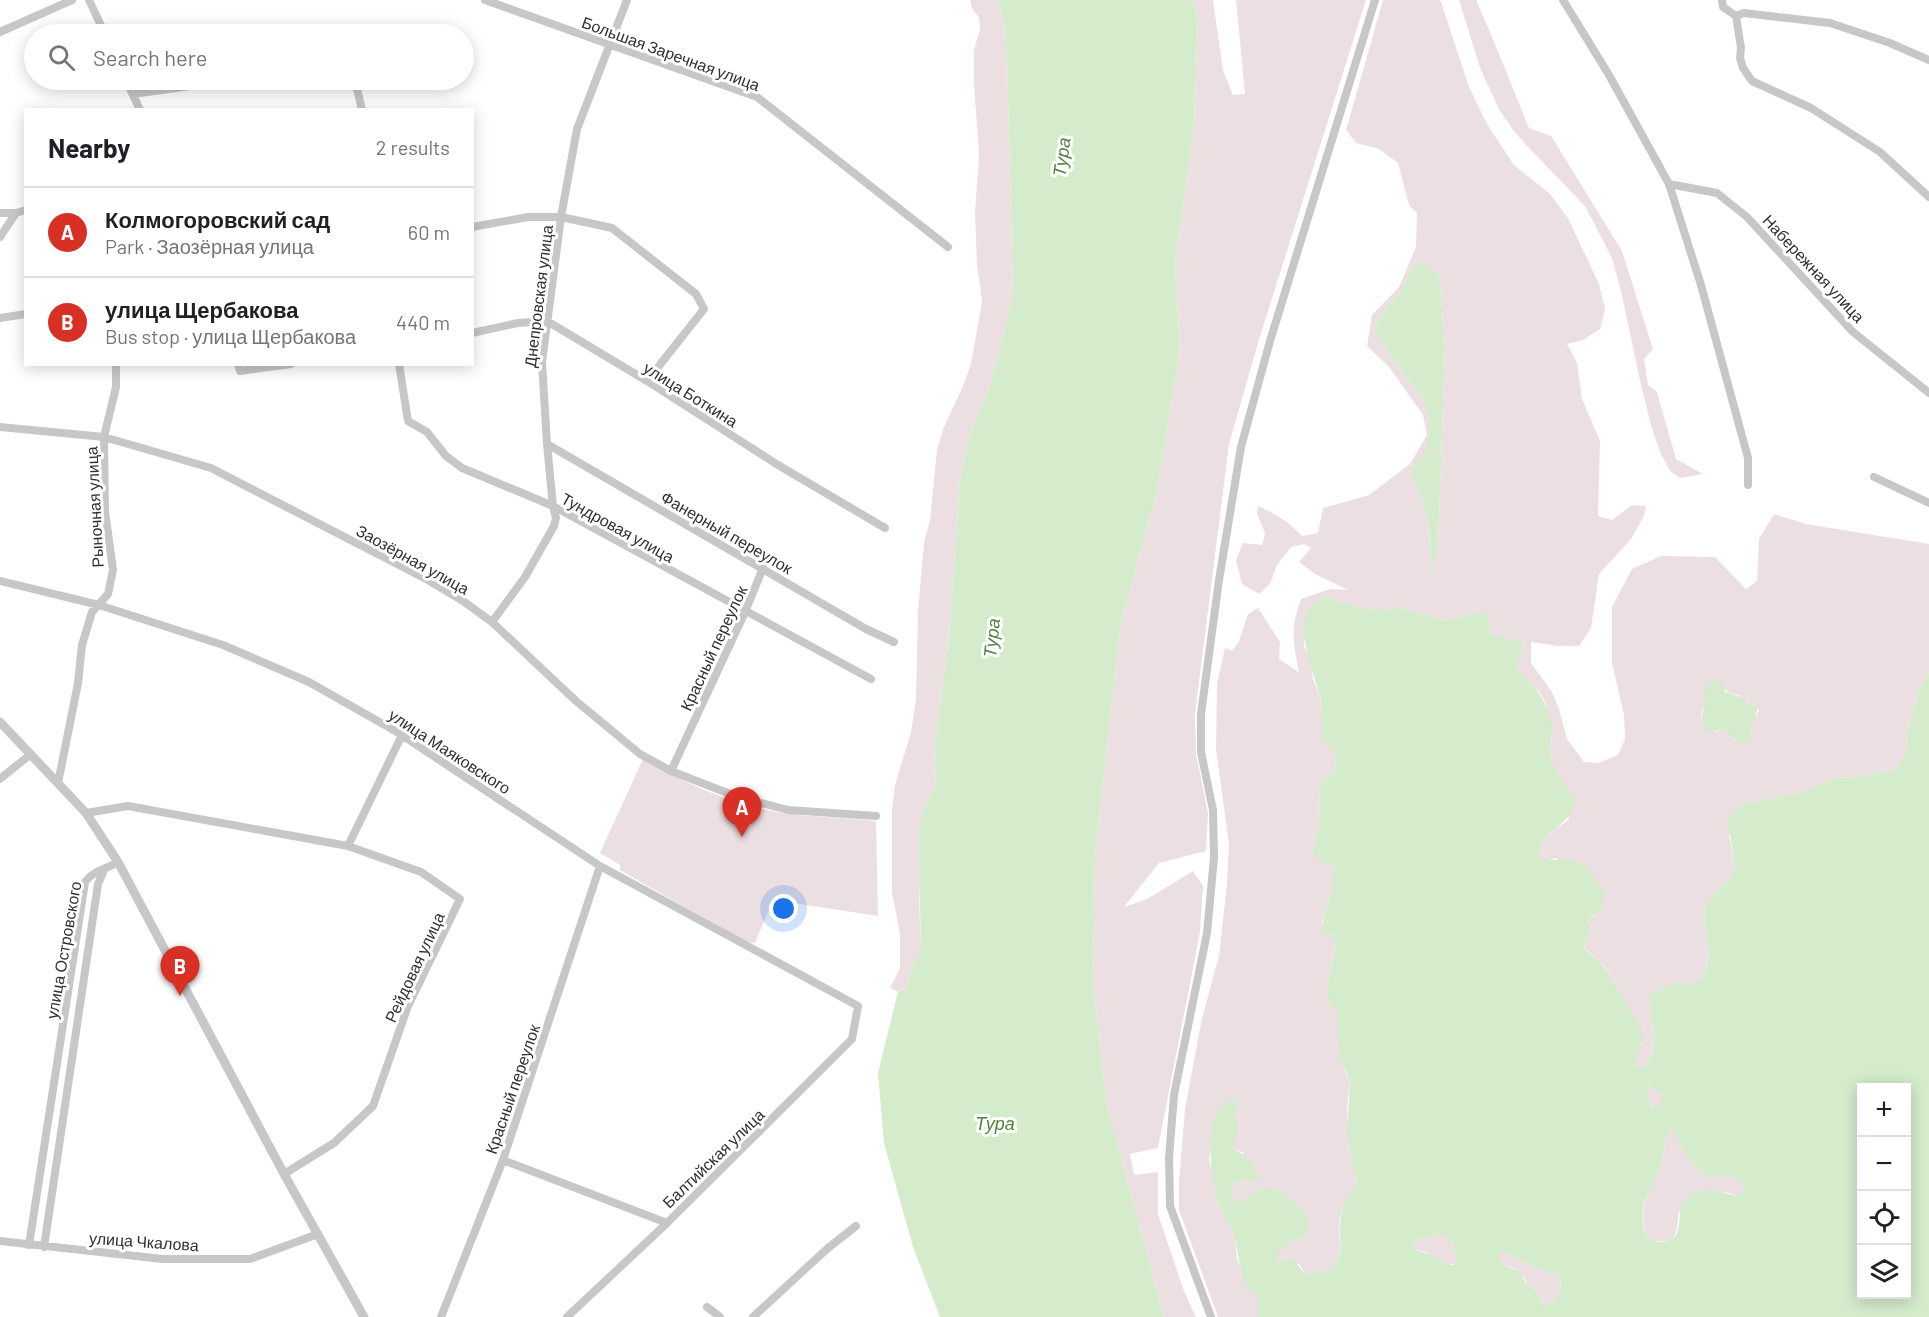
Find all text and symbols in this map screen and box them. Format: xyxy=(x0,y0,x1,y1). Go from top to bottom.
street label: Большая Заречная улица xyxy=(579,12,763,94)
search box xyxy=(24,24,474,90)
icon: search xyxy=(45,41,78,74)
text: Search here xyxy=(93,44,207,70)
text: Nearby xyxy=(48,132,130,163)
text: 2 results xyxy=(376,135,450,159)
water label: Тура xyxy=(1047,136,1075,178)
text: Колмогоровский сад xyxy=(105,206,330,232)
street label: Набережная улица xyxy=(1759,210,1869,326)
text: A xyxy=(61,220,74,244)
text: 60 m xyxy=(408,220,450,244)
street label: Днепровская улица xyxy=(520,224,556,368)
text: Park · Заозёрная улица xyxy=(105,234,314,258)
text: улица Щербакова xyxy=(105,296,298,322)
text: B xyxy=(61,310,74,334)
text: 440 m xyxy=(396,310,450,334)
text: Bus stop · улица Щербакова xyxy=(105,324,356,348)
street label: улица Боткина xyxy=(640,358,742,431)
street label: Рыночная улица xyxy=(81,446,107,568)
street label: Фанерный переулок xyxy=(658,487,797,578)
street label: Тундровая улица xyxy=(558,488,678,566)
street label: Заозёрная улица xyxy=(353,520,473,598)
street label: Красный переулок xyxy=(676,582,751,714)
water label: Тура xyxy=(978,617,1004,659)
street label: улица Маяковского xyxy=(386,705,514,797)
pin: A xyxy=(722,788,762,837)
street label: улица Островского xyxy=(42,880,84,1020)
your location xyxy=(769,894,798,923)
street label: Рейдовая улица xyxy=(380,909,448,1025)
pin: B xyxy=(160,946,200,996)
street label: Красный переулок xyxy=(481,1021,543,1156)
map controls xyxy=(1857,1083,1911,1299)
button: + xyxy=(1857,1083,1911,1137)
street label: Балтийская улица xyxy=(658,1105,768,1211)
water label: Тура xyxy=(975,1112,1015,1134)
button: − xyxy=(1857,1137,1911,1191)
button: locate xyxy=(1857,1191,1911,1245)
street label: улица Чкалова xyxy=(89,1228,199,1254)
button: layers xyxy=(1857,1245,1911,1299)

